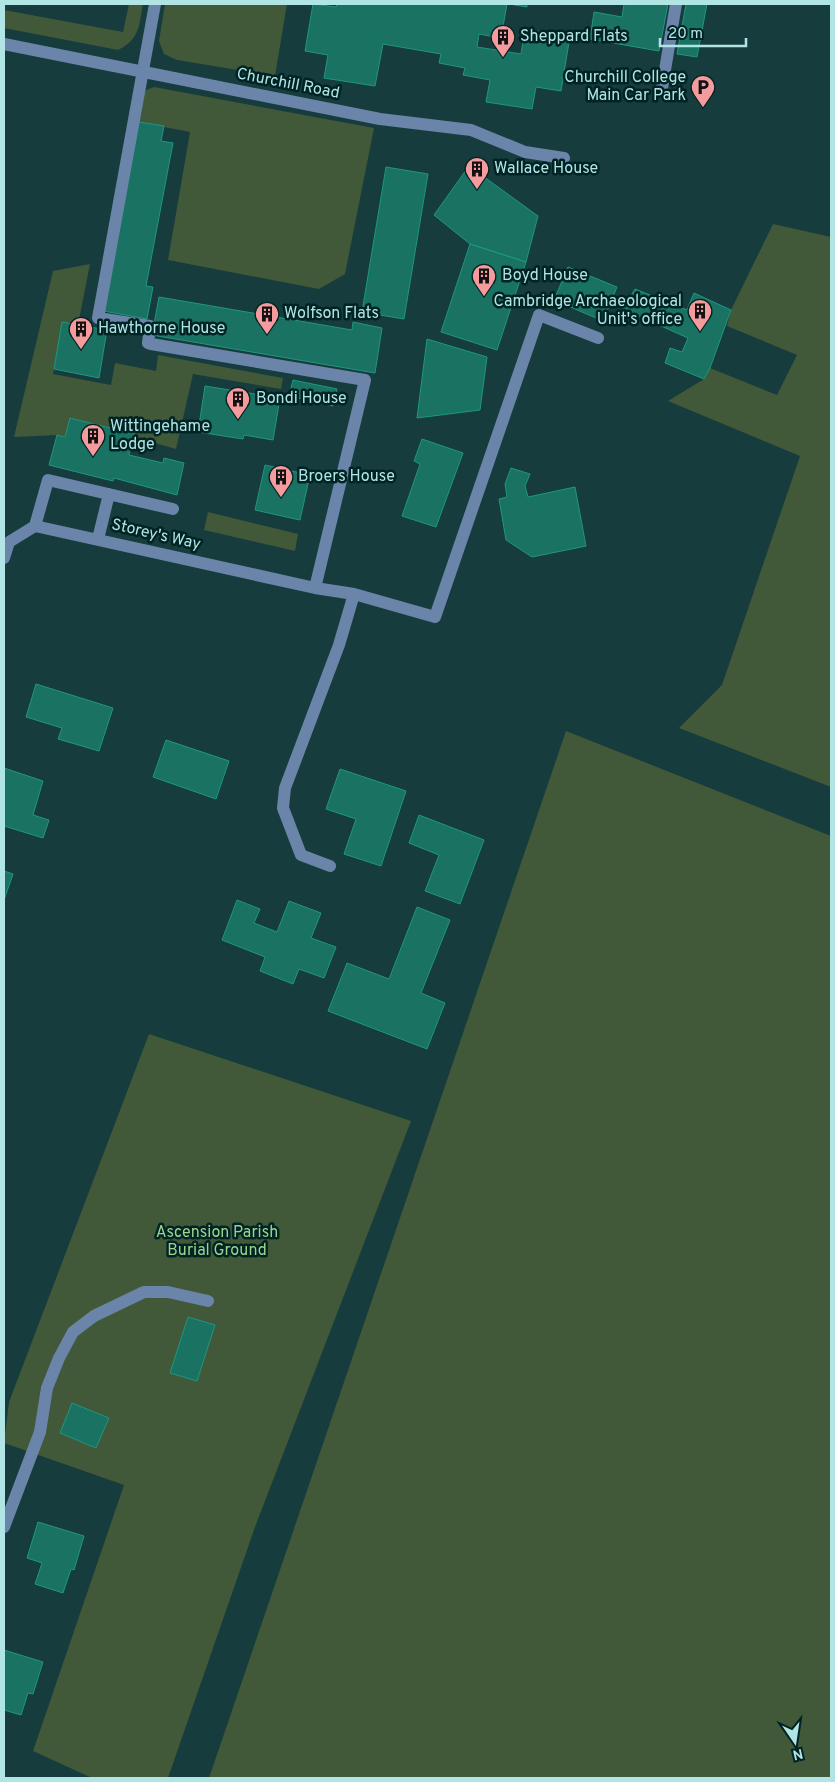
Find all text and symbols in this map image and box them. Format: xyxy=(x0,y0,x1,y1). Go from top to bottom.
scale bar xyxy=(660,15,746,47)
building icon: Sheppard Flats xyxy=(490,24,516,58)
text: 20 m xyxy=(668,25,703,44)
place label: Sheppard Flats xyxy=(520,27,628,47)
street label: Churchill Road xyxy=(235,64,341,104)
place label: Churchill College Main Car Park xyxy=(564,68,686,106)
parking icon: Churchill College Main Car Park xyxy=(690,74,716,108)
building icon: Wallace House xyxy=(464,156,490,190)
place label: Wallace House xyxy=(494,159,598,179)
building icon: Boyd House xyxy=(471,263,497,297)
place label: Boyd House xyxy=(502,266,588,286)
place label: Cambridge Archaeological Unit's office xyxy=(494,292,682,330)
building icon: Cambridge Archaeological Unit's office xyxy=(687,298,713,332)
building icon: Wolfson Flats xyxy=(254,301,280,335)
place label: Wolfson Flats xyxy=(284,304,379,324)
building icon: Hawthorne House xyxy=(68,316,94,350)
place label: Hawthorne House xyxy=(98,319,225,339)
building icon: Bondi House xyxy=(225,386,251,420)
place label: Bondi House xyxy=(256,389,347,409)
place label: Wittingehame Lodge xyxy=(110,417,210,455)
building icon: Wittingehame Lodge xyxy=(80,423,106,457)
building icon: Broers House xyxy=(268,464,294,498)
place label: Broers House xyxy=(298,467,395,487)
street label: Storey's Way xyxy=(109,515,203,555)
park label: Ascension Parish Burial Ground xyxy=(156,1223,278,1261)
north arrow xyxy=(770,1717,820,1767)
text: N xyxy=(791,1744,804,1763)

